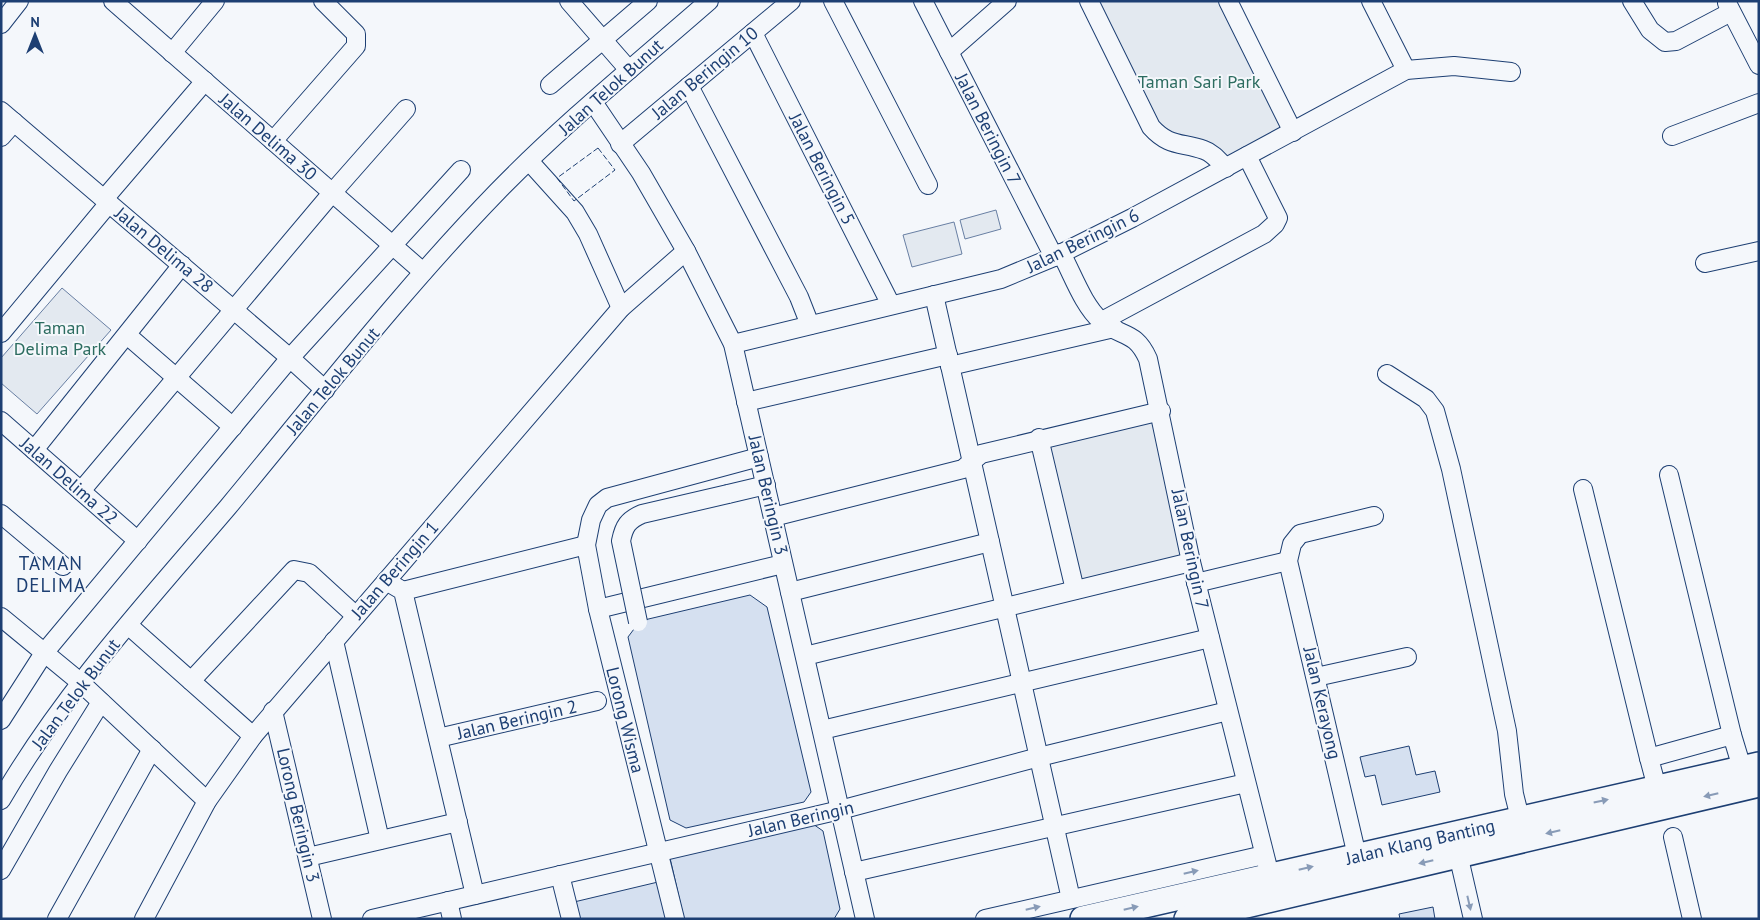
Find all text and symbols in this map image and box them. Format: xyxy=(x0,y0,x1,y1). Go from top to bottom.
north arrow xyxy=(10,10,60,60)
text: N xyxy=(30,13,40,31)
street label: Jalan Beringin 10 xyxy=(646,21,763,125)
street label: Jalan Telok Bunut xyxy=(553,34,668,140)
street label: Jalan Beringin 7 xyxy=(950,68,1026,189)
park label: Taman Sari Park xyxy=(1138,70,1261,93)
street label: Jalan Delima 30 xyxy=(214,87,322,185)
street label: Jalan Beringin 5 xyxy=(784,108,860,229)
street label: Jalan Delima 28 xyxy=(109,201,218,298)
street label: Jalan Beringin 6 xyxy=(1022,203,1143,278)
park label: Taman Delima Park xyxy=(14,316,107,360)
street label: Jalan Telok Bunut xyxy=(280,322,384,440)
street label: Jalan Delima 22 xyxy=(15,431,123,529)
street label: Jalan Beringin 3 xyxy=(743,432,793,557)
street label: Jalan Beringin 7 xyxy=(1166,486,1214,611)
street label: Jalan Beringin 1 xyxy=(345,516,443,624)
district label: TAMAN DELIMA xyxy=(16,551,86,597)
street label: Jalan Telok Bunut xyxy=(26,634,125,755)
street label: Jalan Kerayong xyxy=(1298,643,1347,761)
street label: Lorong Wisma xyxy=(601,664,650,775)
street label: Jalan Beringin 2 xyxy=(454,695,579,745)
street label: Lorong Beringin 3 xyxy=(272,745,325,884)
one-way arrow xyxy=(1704,791,1719,799)
street label: Jalan Beringin xyxy=(745,795,856,842)
one-way arrow xyxy=(1594,796,1610,804)
street label: Jalan Klang Banting xyxy=(1342,814,1497,870)
one-way arrow xyxy=(1546,828,1561,836)
one-way arrow xyxy=(1419,858,1434,866)
one-way arrow xyxy=(1299,864,1314,872)
one-way arrow xyxy=(1184,868,1199,876)
one-way arrow xyxy=(1465,896,1473,911)
one-way arrow xyxy=(1025,904,1040,912)
one-way arrow xyxy=(1123,904,1138,912)

